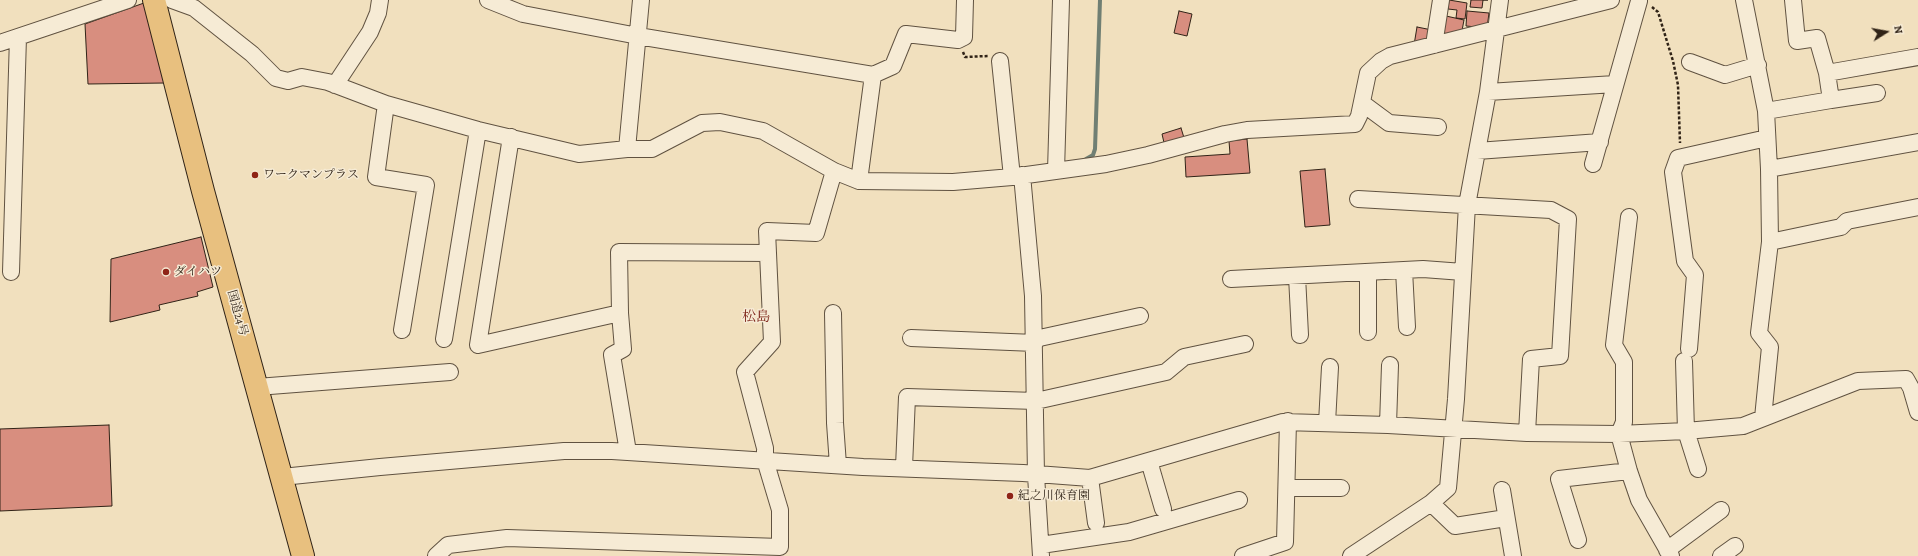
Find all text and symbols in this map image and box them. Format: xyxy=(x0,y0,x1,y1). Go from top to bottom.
north arrow xyxy=(1866,12,1906,52)
text: N xyxy=(1890,24,1906,35)
place label: ワークマンプラス xyxy=(263,168,359,182)
marker: ワークマンプラス xyxy=(250,170,260,180)
place label: ダイハツ xyxy=(174,265,222,279)
marker: ダイハツ xyxy=(161,267,171,277)
street label: 国道24号 xyxy=(224,288,250,338)
district label: 松島 xyxy=(742,310,770,326)
place label: 紀之川保育園 xyxy=(1018,489,1090,503)
marker: 紀之川保育園 xyxy=(1005,491,1015,501)

